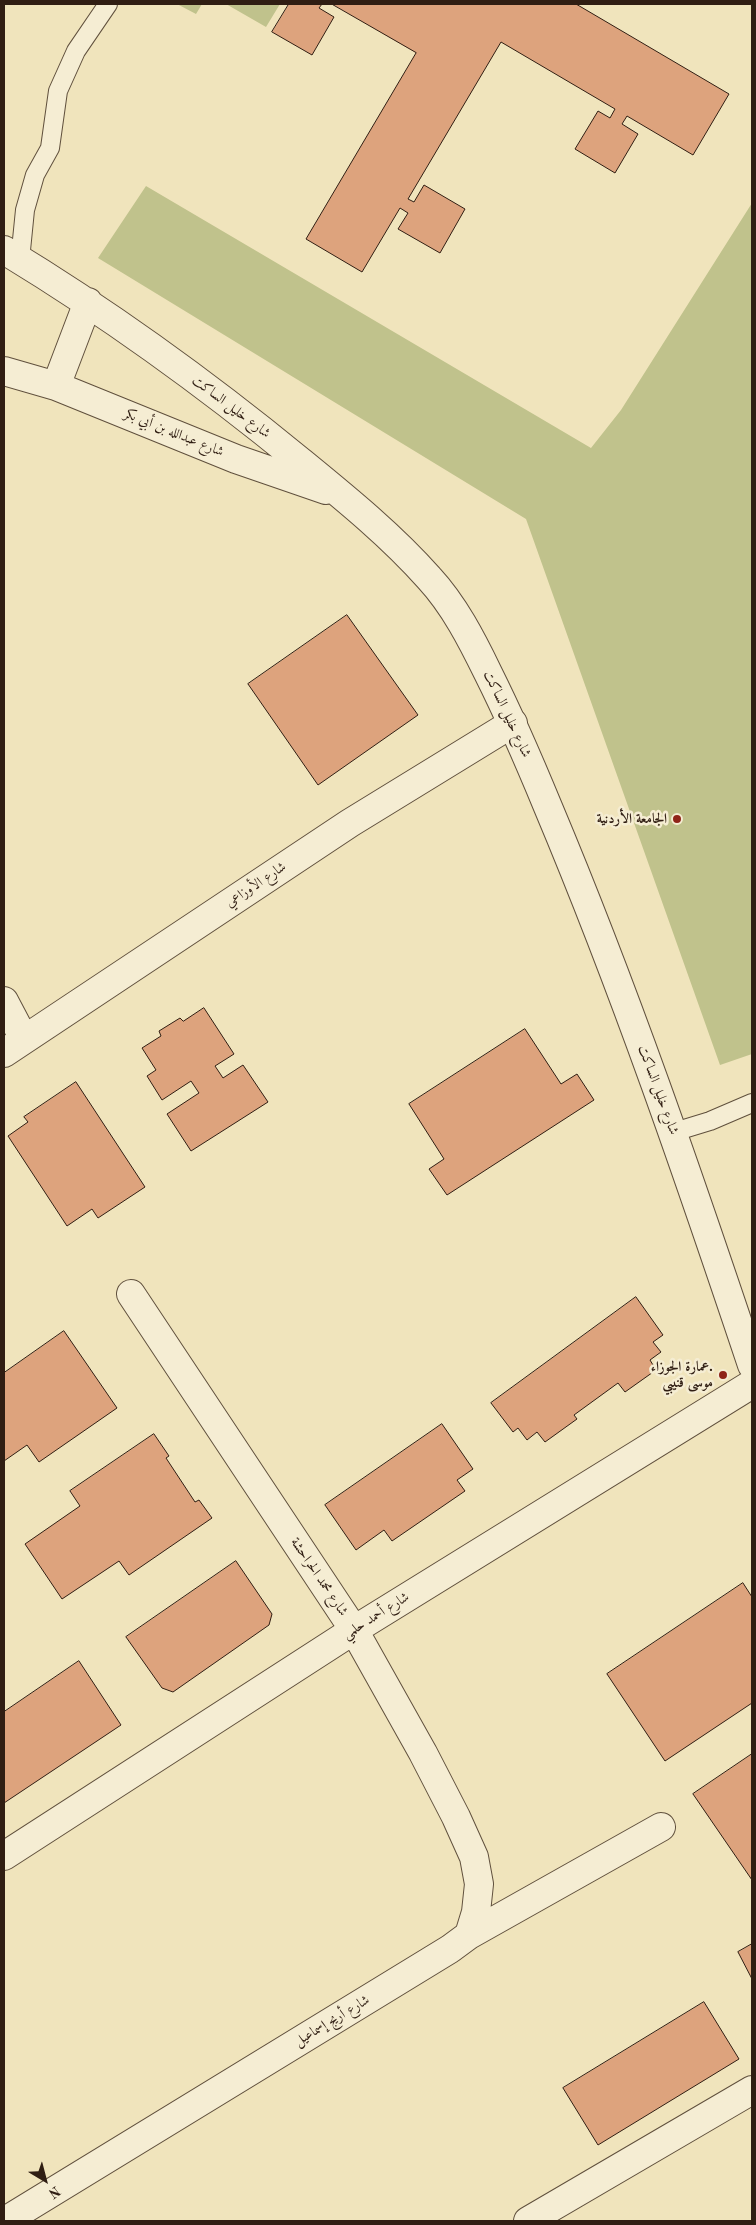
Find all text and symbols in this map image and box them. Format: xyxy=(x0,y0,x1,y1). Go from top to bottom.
street label: شارع خليل الساكت xyxy=(188,372,274,442)
street label: شارع عبدالله بن أبي بكر xyxy=(122,405,226,461)
street label: شارع خليل الساكت xyxy=(480,668,534,760)
place label: الجامعة الأردنية xyxy=(597,811,667,827)
marker: الجامعة الأردنية xyxy=(671,813,683,825)
street label: شارع الأوزاعي xyxy=(223,859,289,911)
street label: شارع خليل الساكت xyxy=(634,1043,682,1137)
place label: عمارة الجوزاء. موسى قنيبي xyxy=(651,1359,713,1391)
marker: عمارة الجوزاء. موسى قنيبي xyxy=(717,1369,729,1381)
street label: شارع محمد الحراحشة xyxy=(287,1535,351,1619)
street label: شارع أحمد حلمي xyxy=(340,1589,412,1643)
street label: شارع أريج إسماعيل xyxy=(291,1992,373,2050)
north arrow xyxy=(20,2155,70,2205)
text: N xyxy=(46,2183,63,2201)

